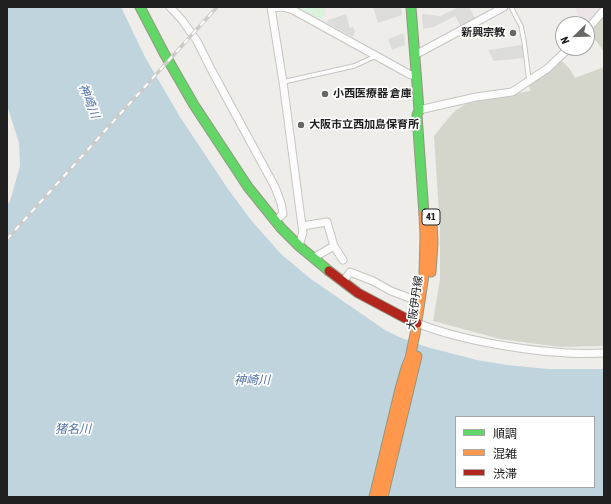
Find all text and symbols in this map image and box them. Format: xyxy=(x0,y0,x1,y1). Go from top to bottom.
north arrow xyxy=(555,16,595,56)
place label: 新興宗教 xyxy=(461,26,505,40)
marker: 新興宗教 xyxy=(508,28,518,38)
text: N xyxy=(558,35,572,46)
water label: 神崎川 xyxy=(76,82,102,120)
place label: 小西医療器 倉庫 xyxy=(333,87,412,101)
marker: 小西医療器 倉庫 xyxy=(320,89,330,99)
place label: 大阪市立西加島保育所 xyxy=(309,118,419,132)
marker: 大阪市立西加島保育所 xyxy=(296,120,306,130)
road number: 41 xyxy=(422,209,440,225)
street label: 大阪伊丹線 xyxy=(405,275,425,331)
water label: 神崎川 xyxy=(234,373,270,387)
legend xyxy=(455,416,595,488)
water label: 猪名川 xyxy=(55,422,91,436)
text: 順調 xyxy=(493,427,517,441)
text: 混雑 xyxy=(493,447,517,461)
text: 渋滞 xyxy=(493,467,517,481)

